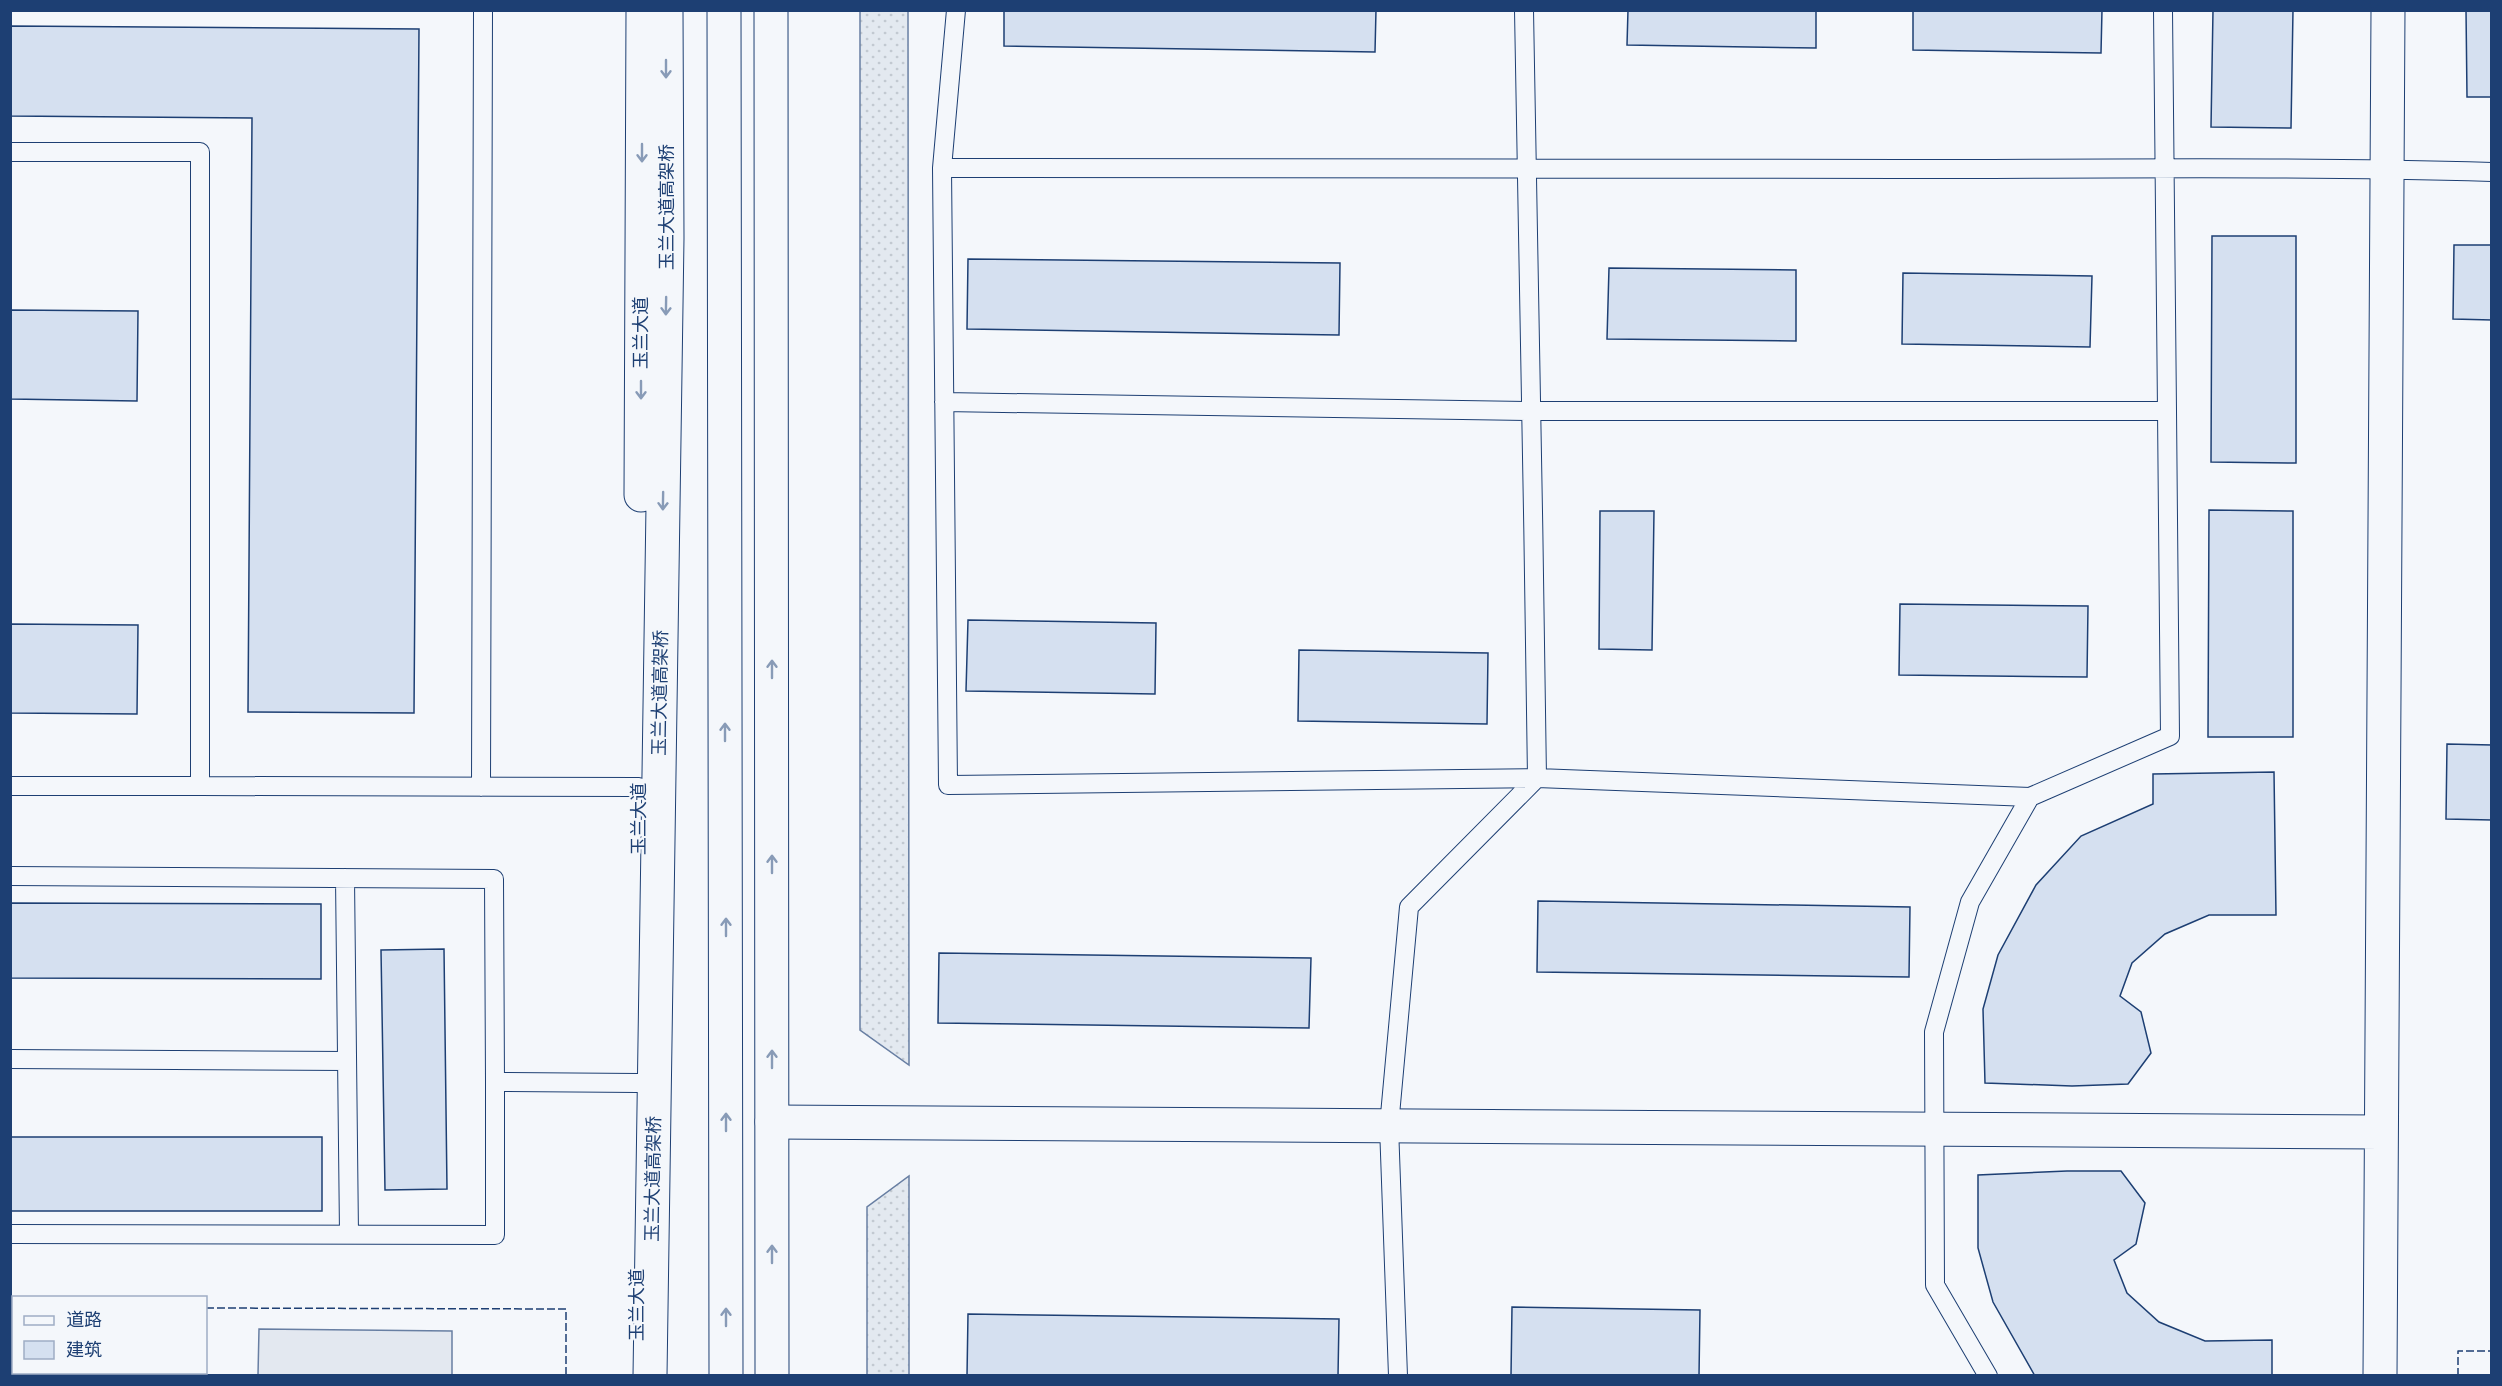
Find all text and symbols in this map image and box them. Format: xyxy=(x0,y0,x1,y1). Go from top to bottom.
one-way arrow xyxy=(660,58,672,78)
one-way arrow xyxy=(636,142,648,162)
street label: 玉兰大道高架桥 xyxy=(655,144,677,270)
one-way arrow xyxy=(660,295,672,315)
street label: 玉兰大道 xyxy=(629,297,651,369)
one-way arrow xyxy=(635,379,647,399)
one-way arrow xyxy=(657,490,669,510)
street label: 玉兰大道高架桥 xyxy=(647,630,671,756)
one-way arrow xyxy=(766,660,778,680)
one-way arrow xyxy=(720,723,731,743)
street label: 玉兰大道 xyxy=(627,783,649,855)
one-way arrow xyxy=(766,855,778,875)
one-way arrow xyxy=(720,918,732,938)
one-way arrow xyxy=(766,1050,778,1070)
one-way arrow xyxy=(720,1113,732,1133)
street label: 玉兰大道高架桥 xyxy=(640,1116,664,1242)
one-way arrow xyxy=(766,1245,778,1265)
street label: 玉兰大道 xyxy=(625,1269,647,1341)
legend xyxy=(12,1296,207,1374)
text: 道路 xyxy=(66,1308,102,1330)
one-way arrow xyxy=(720,1308,732,1328)
text: 建筑 xyxy=(66,1338,102,1360)

